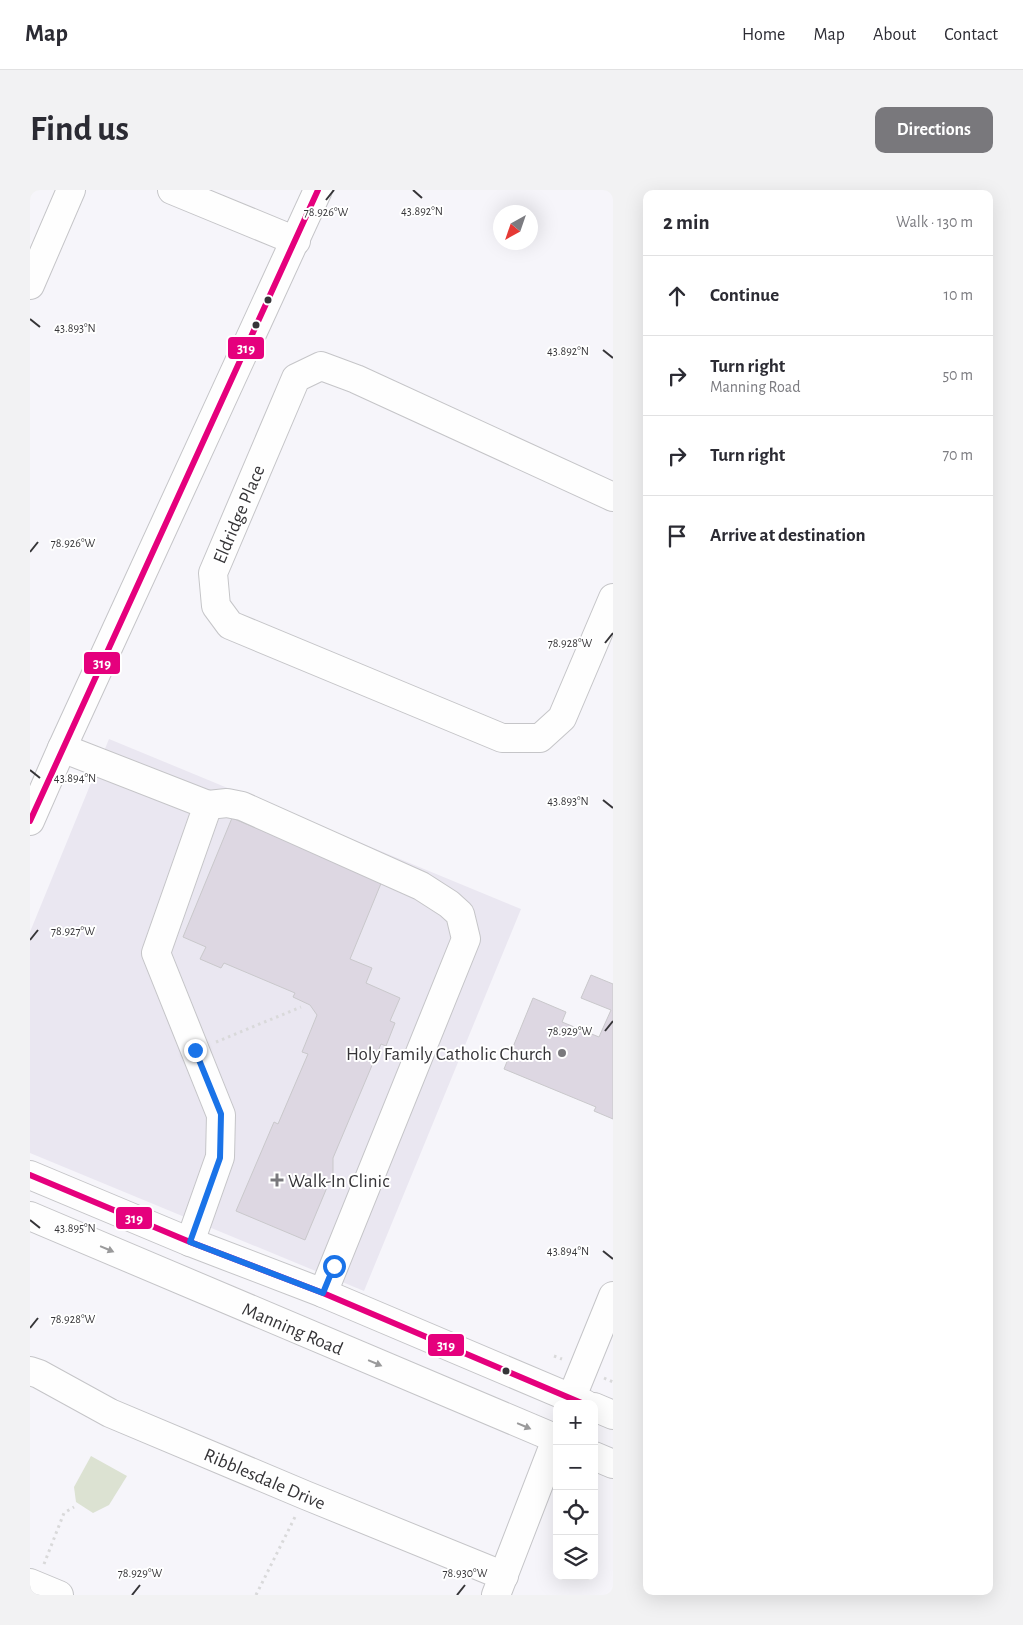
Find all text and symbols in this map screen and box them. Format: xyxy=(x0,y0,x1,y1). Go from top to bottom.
text: Map xyxy=(25,22,68,46)
text: Home xyxy=(742,26,785,44)
text: Map xyxy=(813,26,845,44)
text: About xyxy=(873,26,916,44)
text: Contact xyxy=(944,26,998,44)
button: Directions xyxy=(875,107,993,153)
text: Find us xyxy=(30,112,129,147)
text: 43.892°N xyxy=(401,205,443,217)
north arrow xyxy=(493,205,538,250)
text: 78.926°W xyxy=(304,206,349,218)
text: 2 min xyxy=(663,212,710,233)
text: Walk · 130 m xyxy=(896,214,973,230)
icon: ahead xyxy=(663,282,691,310)
text: Continue xyxy=(710,286,779,305)
text: 10 m xyxy=(944,287,973,303)
unlabelled marker xyxy=(263,295,273,305)
unlabelled marker xyxy=(251,320,261,330)
text: 43.893°N xyxy=(54,322,96,334)
line badge: 319 xyxy=(227,336,265,360)
text: 319 xyxy=(237,342,255,356)
text: 43.892°N xyxy=(547,345,589,357)
text: Turn right xyxy=(710,357,785,376)
icon: right xyxy=(663,362,691,390)
text: 50 m xyxy=(942,367,973,383)
text: Manning Road xyxy=(710,379,800,395)
icon: right xyxy=(663,442,691,470)
text: Turn right xyxy=(710,446,785,465)
text: 70 m xyxy=(942,447,973,463)
street label: Eldridge Place xyxy=(210,463,269,567)
icon: arrive xyxy=(663,522,691,550)
text: Arrive at destination xyxy=(710,526,866,545)
text: 78.926°W xyxy=(51,537,96,549)
text: 78.928°W xyxy=(548,637,593,649)
line badge: 319 xyxy=(83,651,121,675)
text: 319 xyxy=(93,657,111,671)
text: 43.894°N xyxy=(54,772,96,784)
text: 43.893°N xyxy=(547,795,589,807)
text: 78.927°W xyxy=(51,925,95,937)
text: 78.929°W xyxy=(548,1025,593,1037)
route end xyxy=(184,1039,207,1062)
place label: Holy Family Catholic Church xyxy=(346,1045,552,1064)
marker: Holy Family Catholic Church xyxy=(556,1047,568,1059)
place label: Walk-In Clinic xyxy=(288,1172,390,1191)
marker: Walk-In Clinic xyxy=(270,1173,284,1187)
line badge: 319 xyxy=(115,1206,153,1230)
text: 319 xyxy=(125,1212,143,1226)
text: 43.895°N xyxy=(54,1222,96,1234)
text: 43.894°N xyxy=(547,1245,589,1257)
one-way arrow xyxy=(100,1246,114,1254)
route start xyxy=(323,1255,346,1278)
street label: Manning Road xyxy=(239,1300,346,1359)
text: 78.928°W xyxy=(51,1313,96,1325)
line badge: 319 xyxy=(427,1333,465,1357)
text: 319 xyxy=(437,1339,455,1353)
one-way arrow xyxy=(368,1359,382,1367)
unlabelled marker xyxy=(501,1366,511,1376)
map controls xyxy=(553,1400,598,1580)
button: + xyxy=(553,1400,598,1445)
one-way arrow xyxy=(517,1422,532,1430)
street label: Ribblesdale Drive xyxy=(201,1445,328,1514)
button: − xyxy=(553,1445,598,1490)
button: locate xyxy=(553,1490,598,1535)
button: layers xyxy=(553,1535,598,1580)
text: 78.929°W xyxy=(118,1567,163,1579)
text: 78.930°W xyxy=(443,1567,488,1579)

